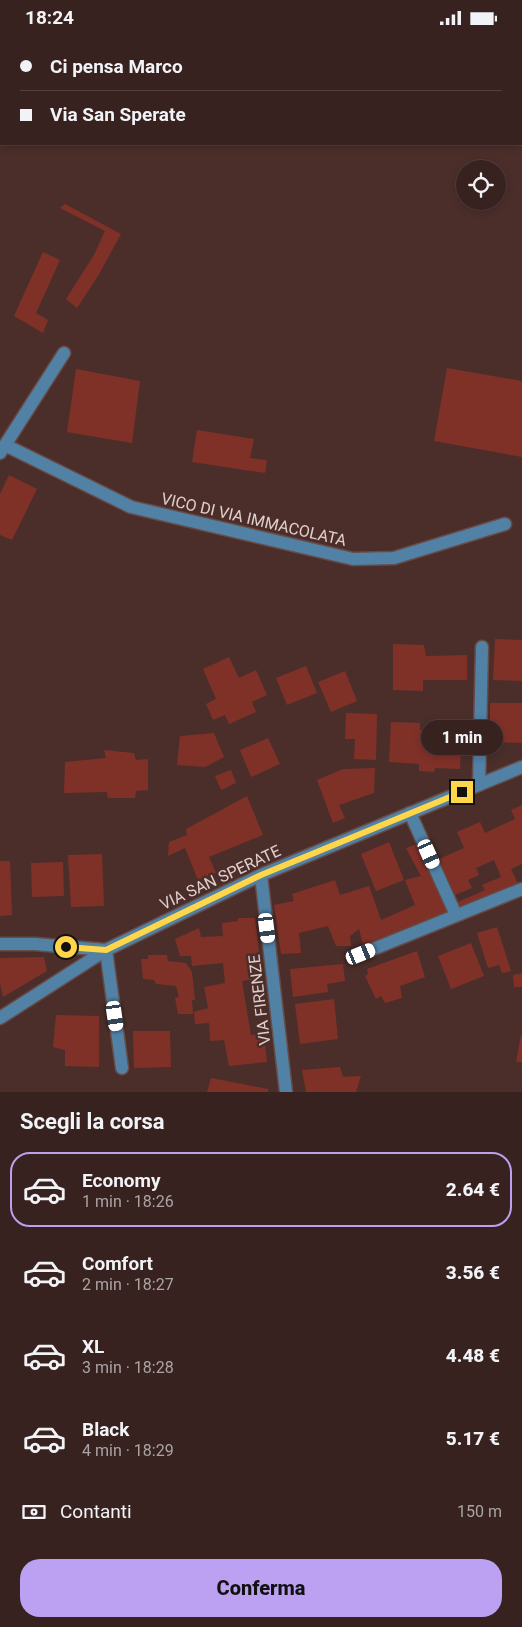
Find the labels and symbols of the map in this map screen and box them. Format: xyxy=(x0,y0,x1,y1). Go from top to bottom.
street label: VICO DI VIA IMMACOLATA xyxy=(159,489,349,550)
callout: 1 min xyxy=(421,719,503,755)
route end xyxy=(451,781,473,803)
car xyxy=(416,837,441,871)
street label: VIA SAN SPERATE xyxy=(157,841,284,914)
car xyxy=(257,912,276,944)
route start xyxy=(55,936,77,958)
car xyxy=(344,941,377,967)
street label: VIA FIRENZE xyxy=(245,953,274,1046)
car xyxy=(105,1000,124,1032)

